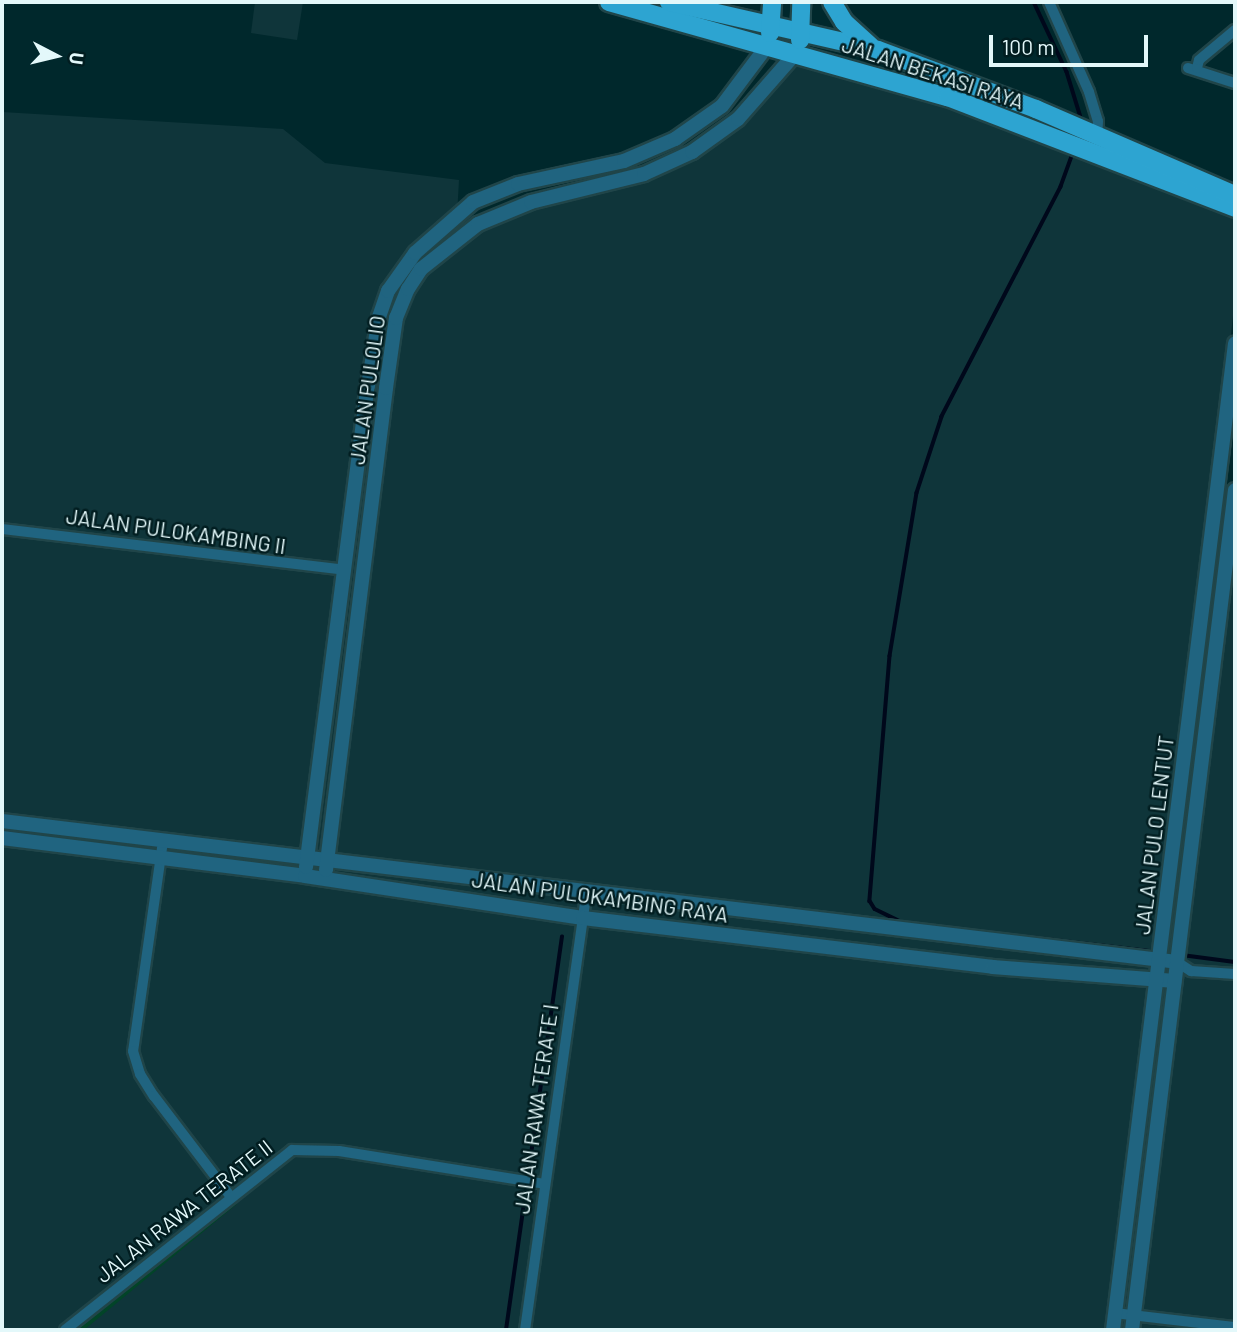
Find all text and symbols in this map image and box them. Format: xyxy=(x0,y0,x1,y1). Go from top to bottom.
north arrow xyxy=(21,21,91,91)
scale bar xyxy=(992,21,1151,65)
street label: JALAN BEKASI RAYA xyxy=(839,32,1027,114)
text: 100 m xyxy=(1002,34,1055,59)
text: U xyxy=(65,51,89,66)
street label: JALAN PULOLIO xyxy=(344,314,390,466)
street label: JALAN PULOKAMBING II xyxy=(65,503,287,559)
street label: JALAN PULO LENTUT xyxy=(1129,734,1179,936)
street label: JALAN PULOKAMBING RAYA xyxy=(470,867,730,927)
street label: JALAN RAWA TERATE I xyxy=(509,1003,563,1215)
street label: JALAN RAWA TERATE II xyxy=(91,1134,277,1288)

